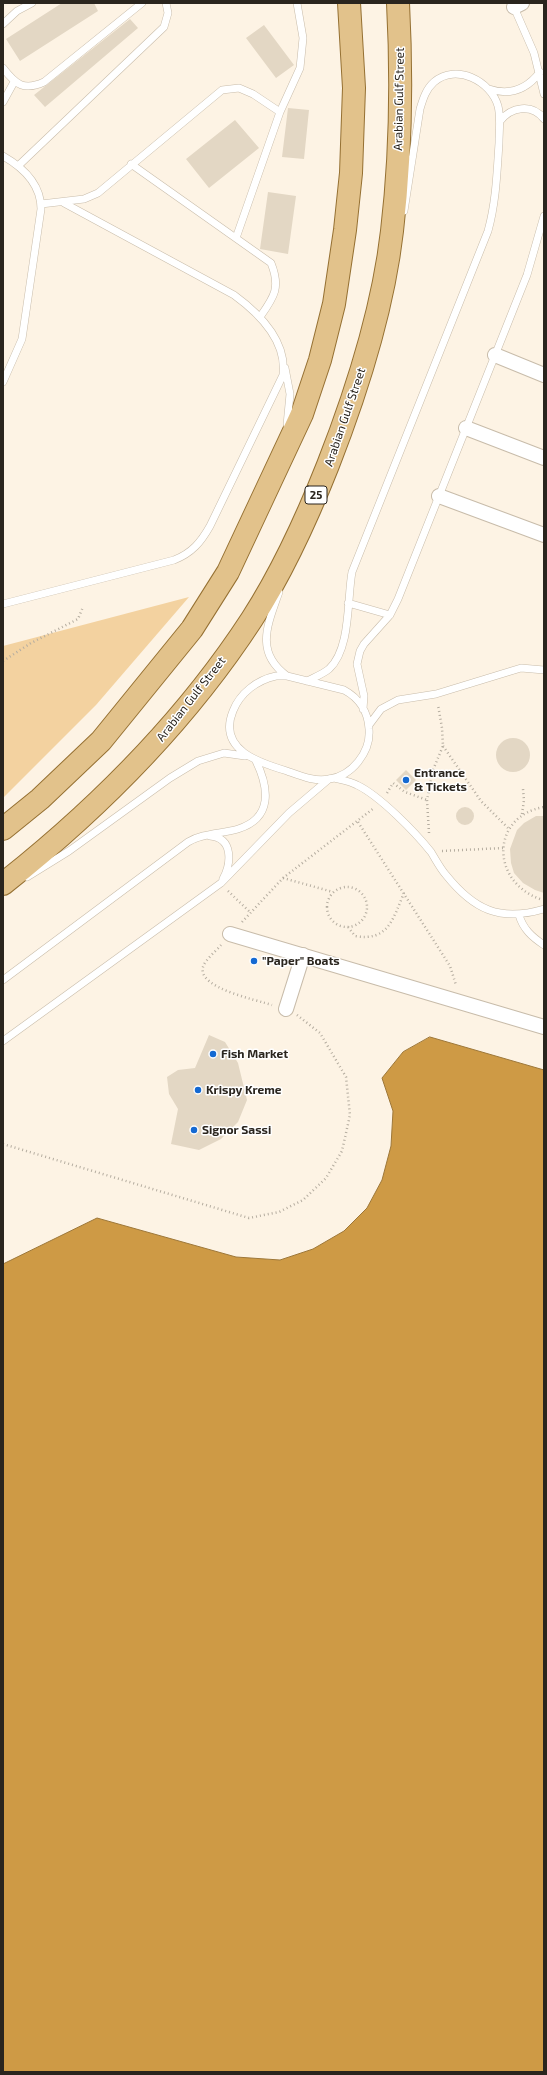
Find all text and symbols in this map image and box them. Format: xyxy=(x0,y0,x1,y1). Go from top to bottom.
street label: Arabian Gulf Street xyxy=(391,47,407,151)
street label: Arabian Gulf Street xyxy=(321,366,369,468)
road number: 25 xyxy=(305,486,327,504)
street label: Arabian Gulf Street xyxy=(153,654,229,744)
place label: Entrance & Tickets xyxy=(414,766,467,794)
marker: Entrance & Tickets xyxy=(401,775,411,785)
place label: "Paper" Boats xyxy=(262,954,340,968)
marker: "Paper" Boats xyxy=(249,956,259,966)
place label: Fish Market xyxy=(221,1047,288,1061)
marker: Fish Market xyxy=(208,1049,218,1059)
place label: Krispy Kreme xyxy=(206,1083,282,1097)
marker: Krispy Kreme xyxy=(193,1085,203,1095)
place label: Signor Sassi xyxy=(202,1123,271,1137)
marker: Signor Sassi xyxy=(189,1125,199,1135)

